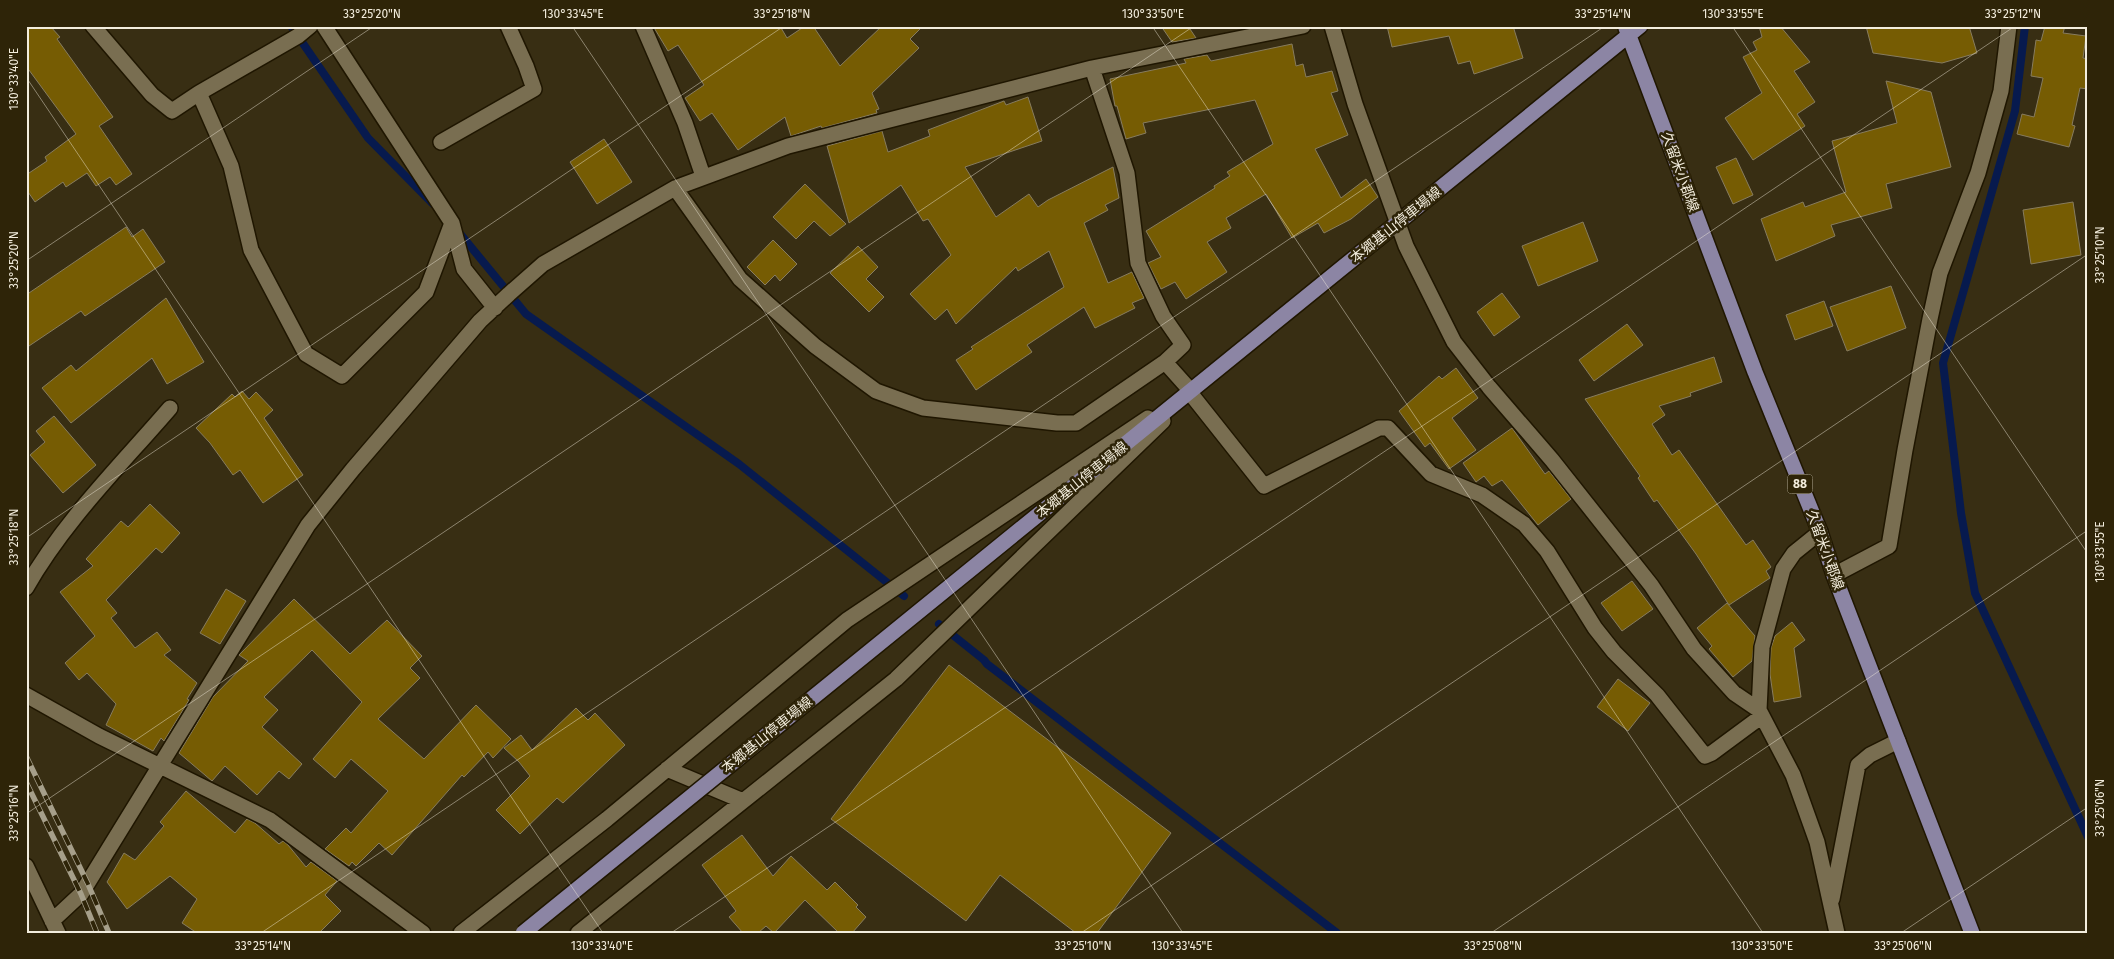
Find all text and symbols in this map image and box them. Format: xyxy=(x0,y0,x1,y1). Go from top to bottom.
text: 33°25'20"N xyxy=(343,7,401,21)
text: 130°33'45"E xyxy=(542,7,604,21)
text: 33°25'18"N xyxy=(753,7,811,21)
text: 130°33'50"E xyxy=(1122,7,1184,21)
text: 33°25'14"N xyxy=(1575,7,1631,21)
text: 130°33'55"E xyxy=(1702,7,1764,21)
text: 33°25'12"N xyxy=(1985,7,2041,21)
text: 130°33'40"E xyxy=(7,48,21,110)
street label: 久留米小郡線 xyxy=(1658,130,1702,214)
street label: 本郷基山停車場線 xyxy=(1347,183,1445,267)
text: 33°25'10"N xyxy=(2093,226,2107,284)
text: 33°25'20"N xyxy=(7,231,21,289)
street label: 本郷基山停車場線 xyxy=(1033,438,1131,522)
road number: 88 xyxy=(1788,474,1812,494)
text: 33°25'18"N xyxy=(7,508,21,566)
street label: 久留米小郡線 xyxy=(1803,508,1847,592)
text: 130°33'55"E xyxy=(2093,521,2107,583)
street label: 本郷基山停車場線 xyxy=(718,693,816,777)
text: 33°25'06"N xyxy=(2093,779,2107,837)
text: 33°25'16"N xyxy=(7,785,21,841)
text: 33°25'14"N xyxy=(235,939,291,953)
text: 130°33'40"E xyxy=(571,939,633,953)
text: 33°25'10"N xyxy=(1054,939,1112,953)
text: 130°33'45"E xyxy=(1151,939,1213,953)
text: 33°25'08"N xyxy=(1464,939,1522,953)
text: 130°33'50"E xyxy=(1731,939,1793,953)
text: 33°25'06"N xyxy=(1874,939,1932,953)

